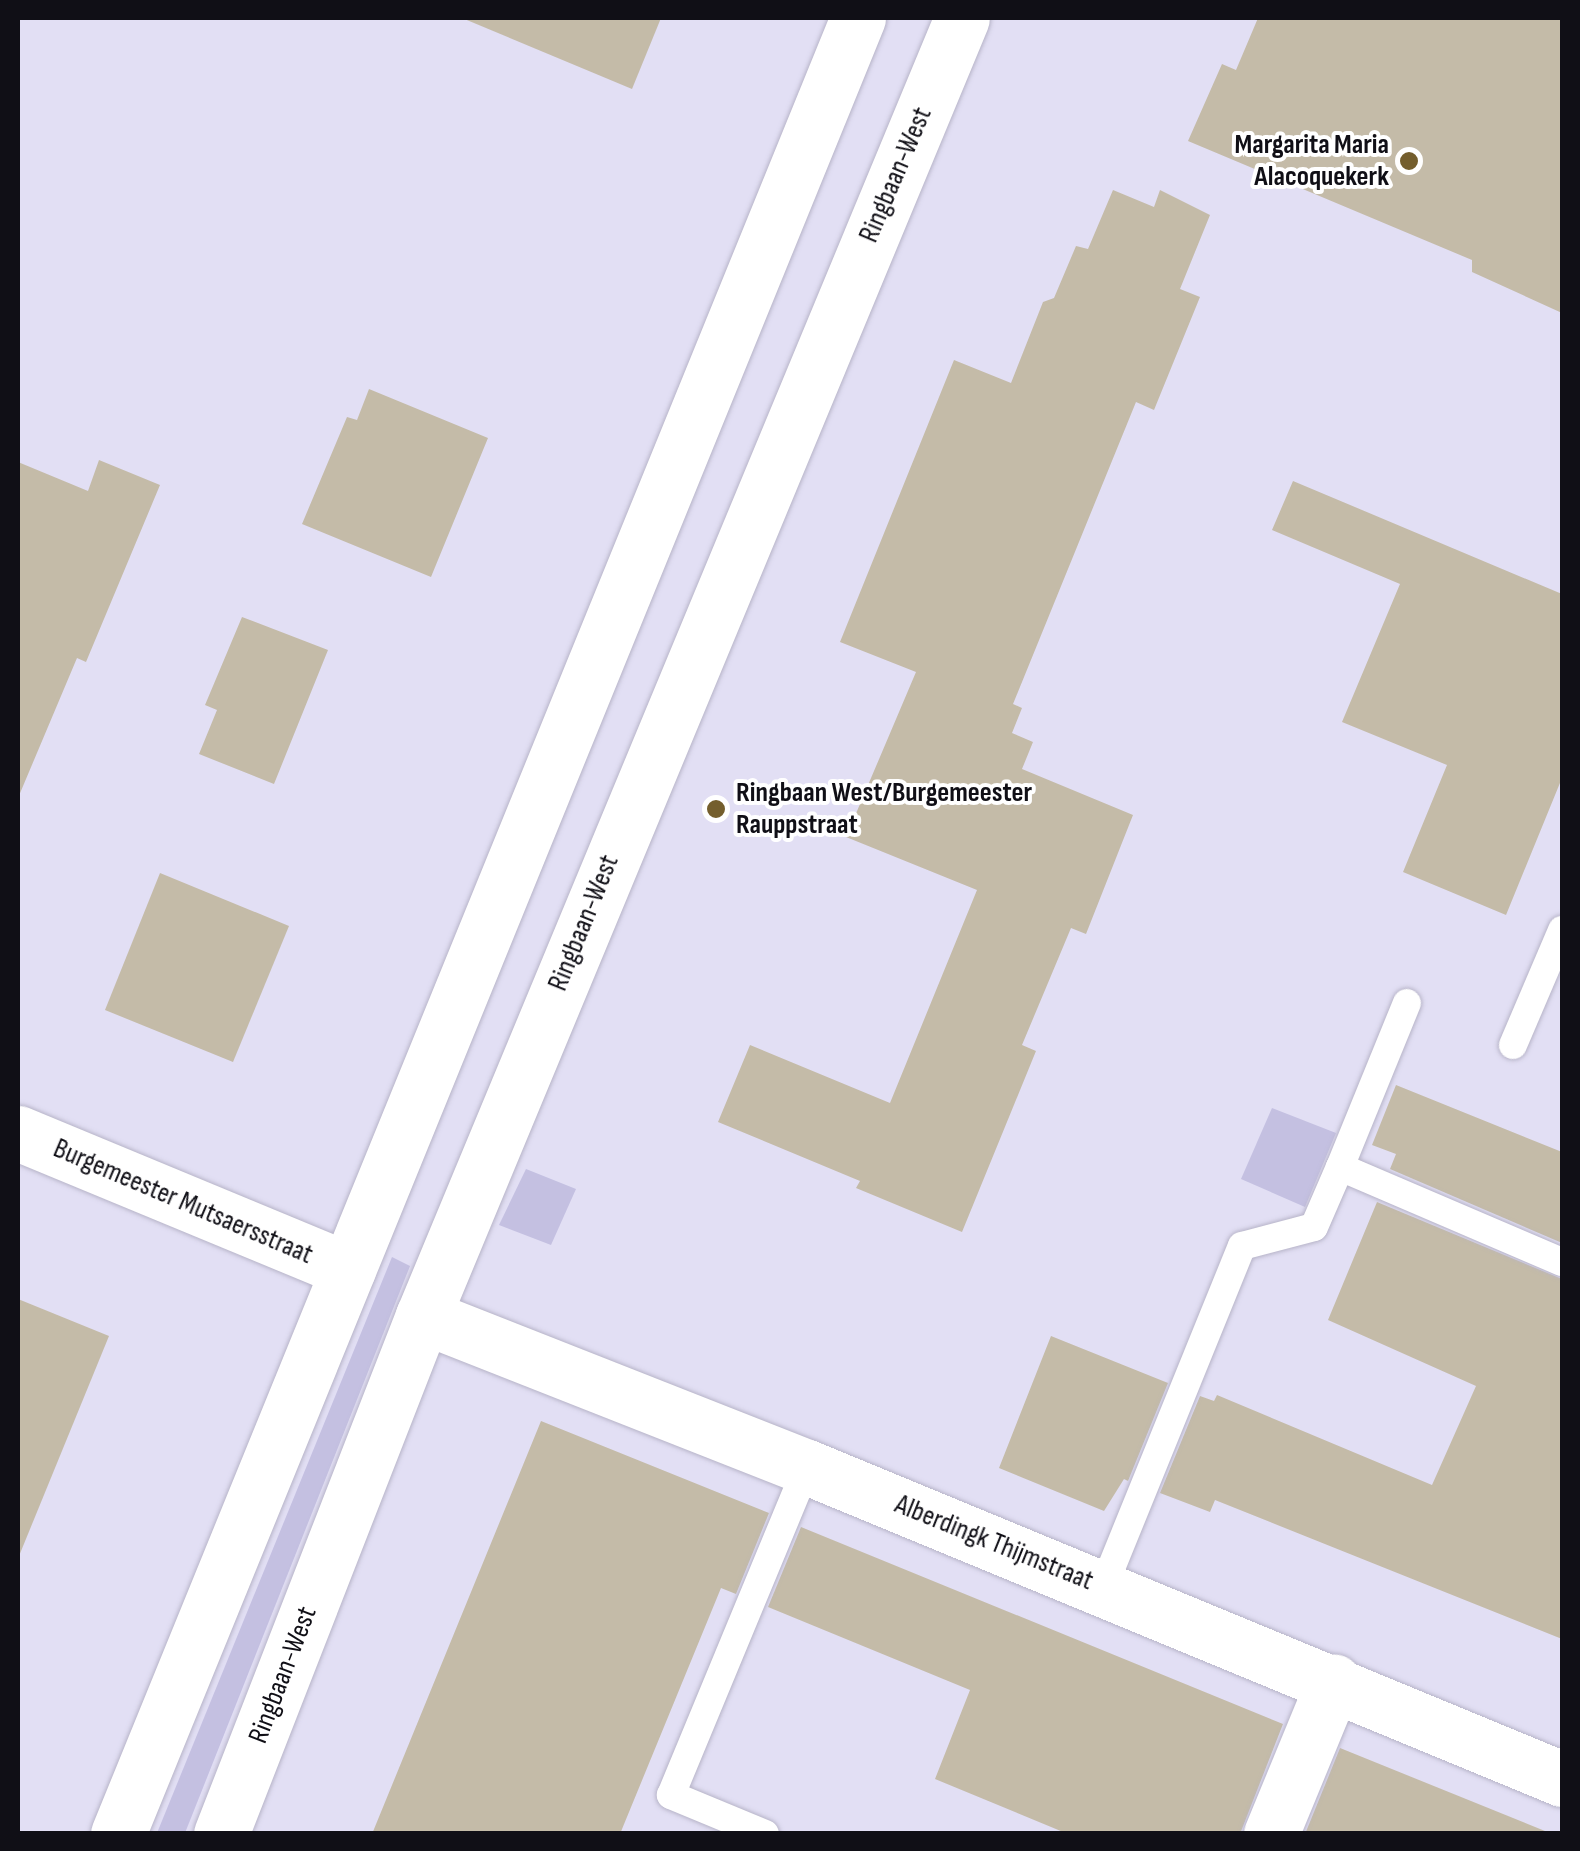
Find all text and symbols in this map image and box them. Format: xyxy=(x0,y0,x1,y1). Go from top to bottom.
street label: Ringbaan-West xyxy=(852,102,940,248)
place label: Margarita Maria Alacoquekerk xyxy=(1235,128,1389,194)
marker: Margarita Maria Alacoquekerk xyxy=(1398,150,1420,172)
place label: Ringbaan West/Burgemeester Rauppstraat xyxy=(736,776,1032,842)
marker: Ringbaan West/Burgemeester Rauppstraat xyxy=(705,798,727,820)
street label: Ringbaan-West xyxy=(542,850,626,996)
street label: Burgemeester Mutsaersstraat xyxy=(48,1132,318,1272)
street label: Alberdingk Thijmstraat xyxy=(890,1488,1098,1598)
street label: Ringbaan-West xyxy=(242,1602,324,1748)

